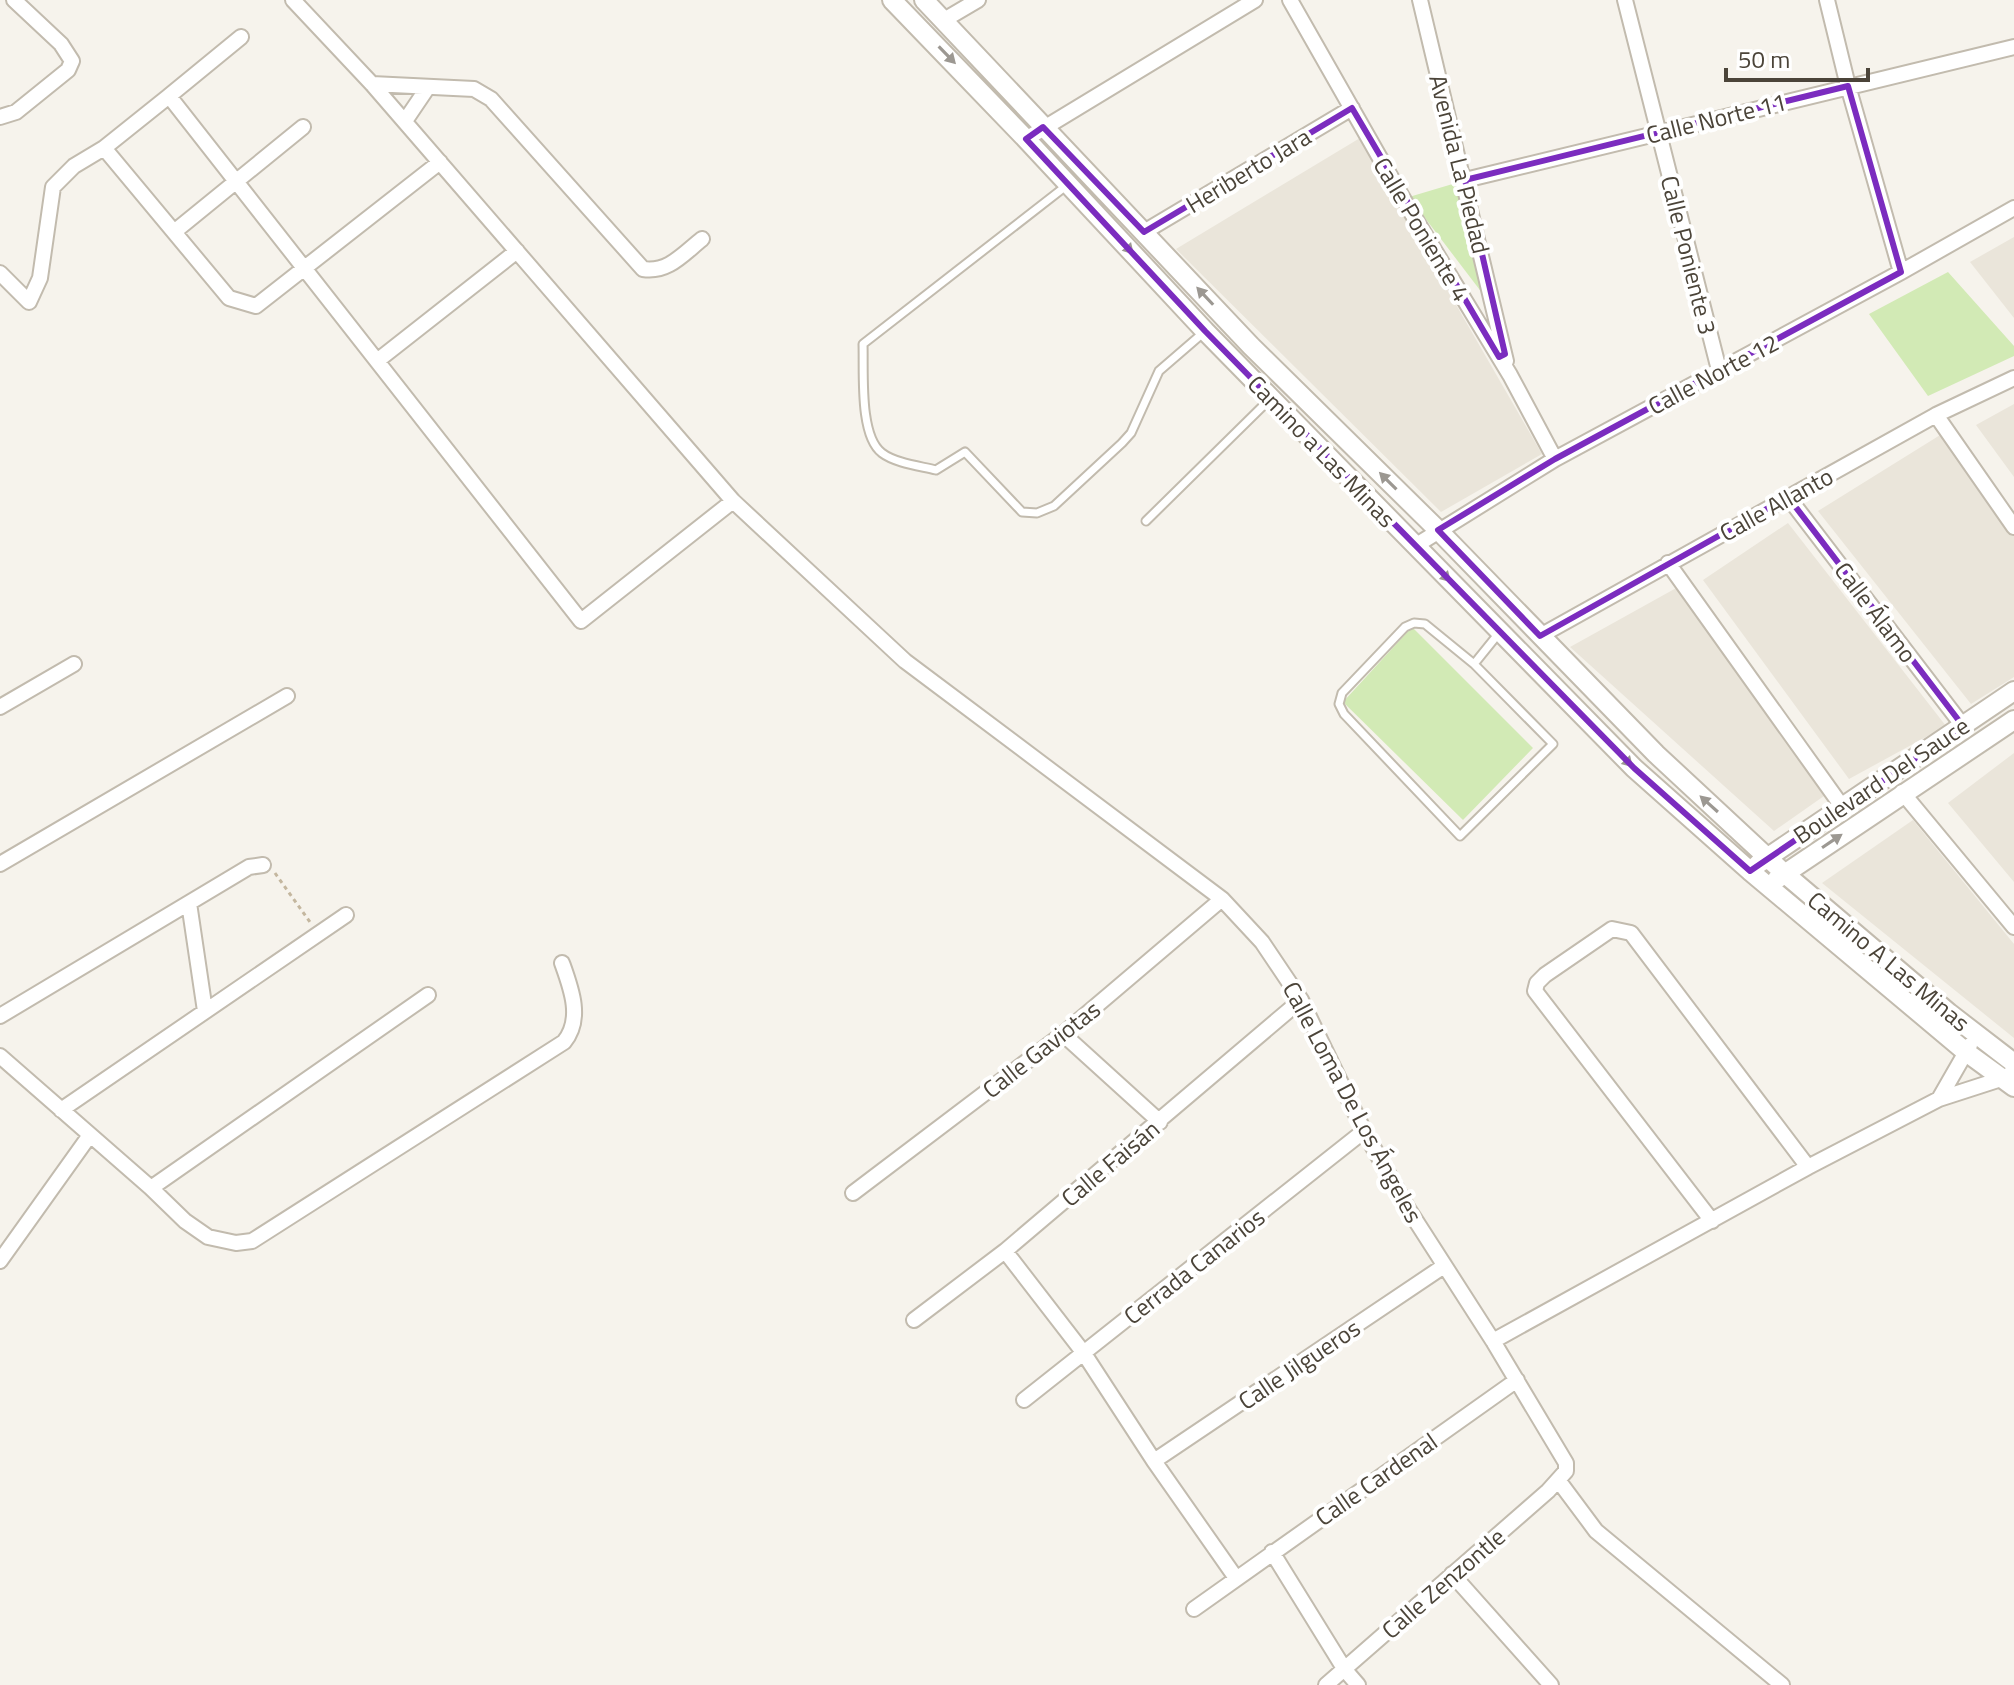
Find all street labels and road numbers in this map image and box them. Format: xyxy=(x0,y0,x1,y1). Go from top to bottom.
street label: Avenida La Piedad xyxy=(1420,71,1500,257)
street label: Calle Norte 11 xyxy=(1642,83,1790,153)
street label: Heriberto Jara xyxy=(1179,118,1317,222)
street label: Calle Poniente 4 xyxy=(1365,150,1479,308)
street label: Calle Poniente 3 xyxy=(1652,172,1726,338)
street label: Calle Norte 12 xyxy=(1641,324,1785,424)
street label: Camino a Las Minas xyxy=(1240,367,1404,535)
street label: Calle Allanto xyxy=(1713,458,1839,550)
street label: Calle Álamo xyxy=(1826,554,1926,670)
street label: Boulevard Del Sauce xyxy=(1786,708,1976,852)
street label: Camino A Las Minas xyxy=(1800,882,1978,1040)
street label: Calle Loma De Los Ángeles xyxy=(1274,975,1432,1229)
street label: Calle Gaviotas xyxy=(974,991,1108,1107)
street label: Calle Faisán xyxy=(1053,1111,1167,1215)
street label: Cerrada Canarios xyxy=(1116,1199,1272,1333)
street label: Calle Jilgueros xyxy=(1231,1310,1367,1418)
street label: Calle Cardenal xyxy=(1308,1424,1444,1534)
street label: Calle Zenzontle xyxy=(1373,1519,1513,1647)

